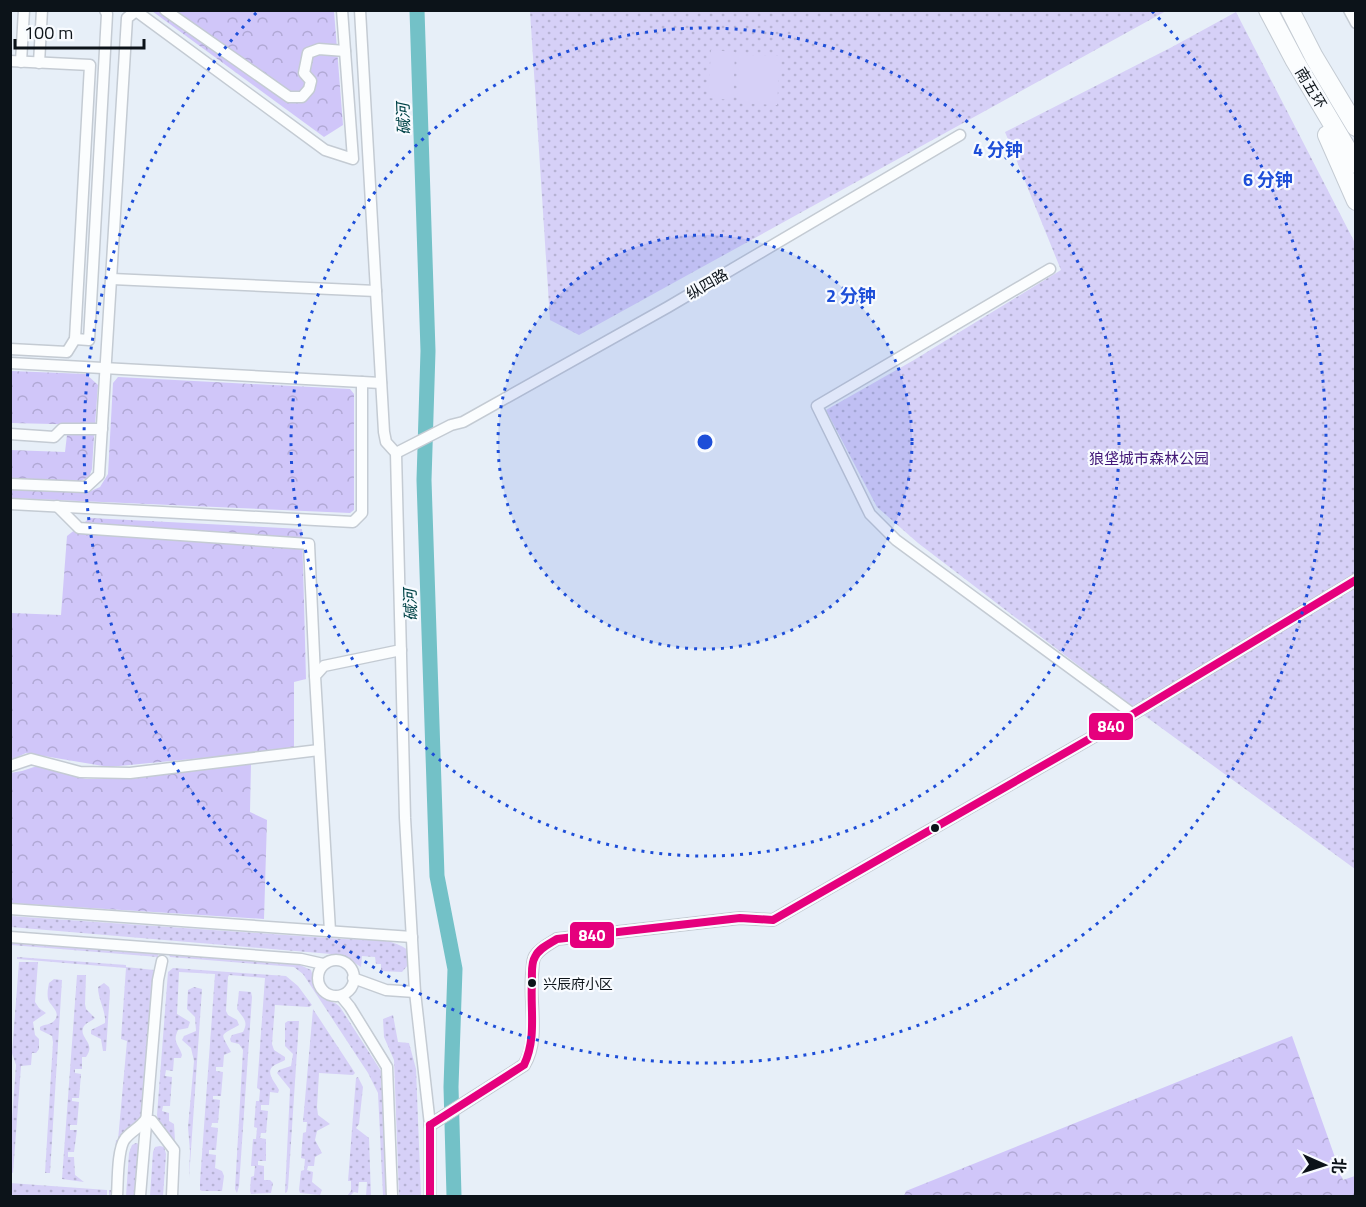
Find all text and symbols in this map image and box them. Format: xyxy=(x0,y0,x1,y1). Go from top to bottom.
scale bar xyxy=(15,12,144,50)
text: 100 m xyxy=(24,19,73,46)
street label: 南五环 xyxy=(1290,63,1332,113)
water label: 碱河 xyxy=(390,100,416,135)
text: 4 分钟 xyxy=(973,136,1023,163)
text: 6 分钟 xyxy=(1243,166,1293,193)
street label: 纵四路 xyxy=(682,263,732,305)
text: 2 分钟 xyxy=(826,282,876,309)
centre of rings xyxy=(695,432,715,452)
park label: 狼垡城市森林公园 xyxy=(1089,447,1209,470)
water label: 碱河 xyxy=(397,586,423,621)
line badge: 840 xyxy=(1088,712,1134,741)
text: 840 xyxy=(1098,714,1124,738)
unlabelled marker xyxy=(929,822,941,834)
line badge: 840 xyxy=(569,921,615,949)
text: 840 xyxy=(579,923,605,947)
place label: 兴辰府小区 xyxy=(543,973,613,994)
marker: 兴辰府小区 xyxy=(526,977,538,989)
north arrow xyxy=(1294,1135,1354,1195)
text: 北 xyxy=(1327,1157,1351,1174)

